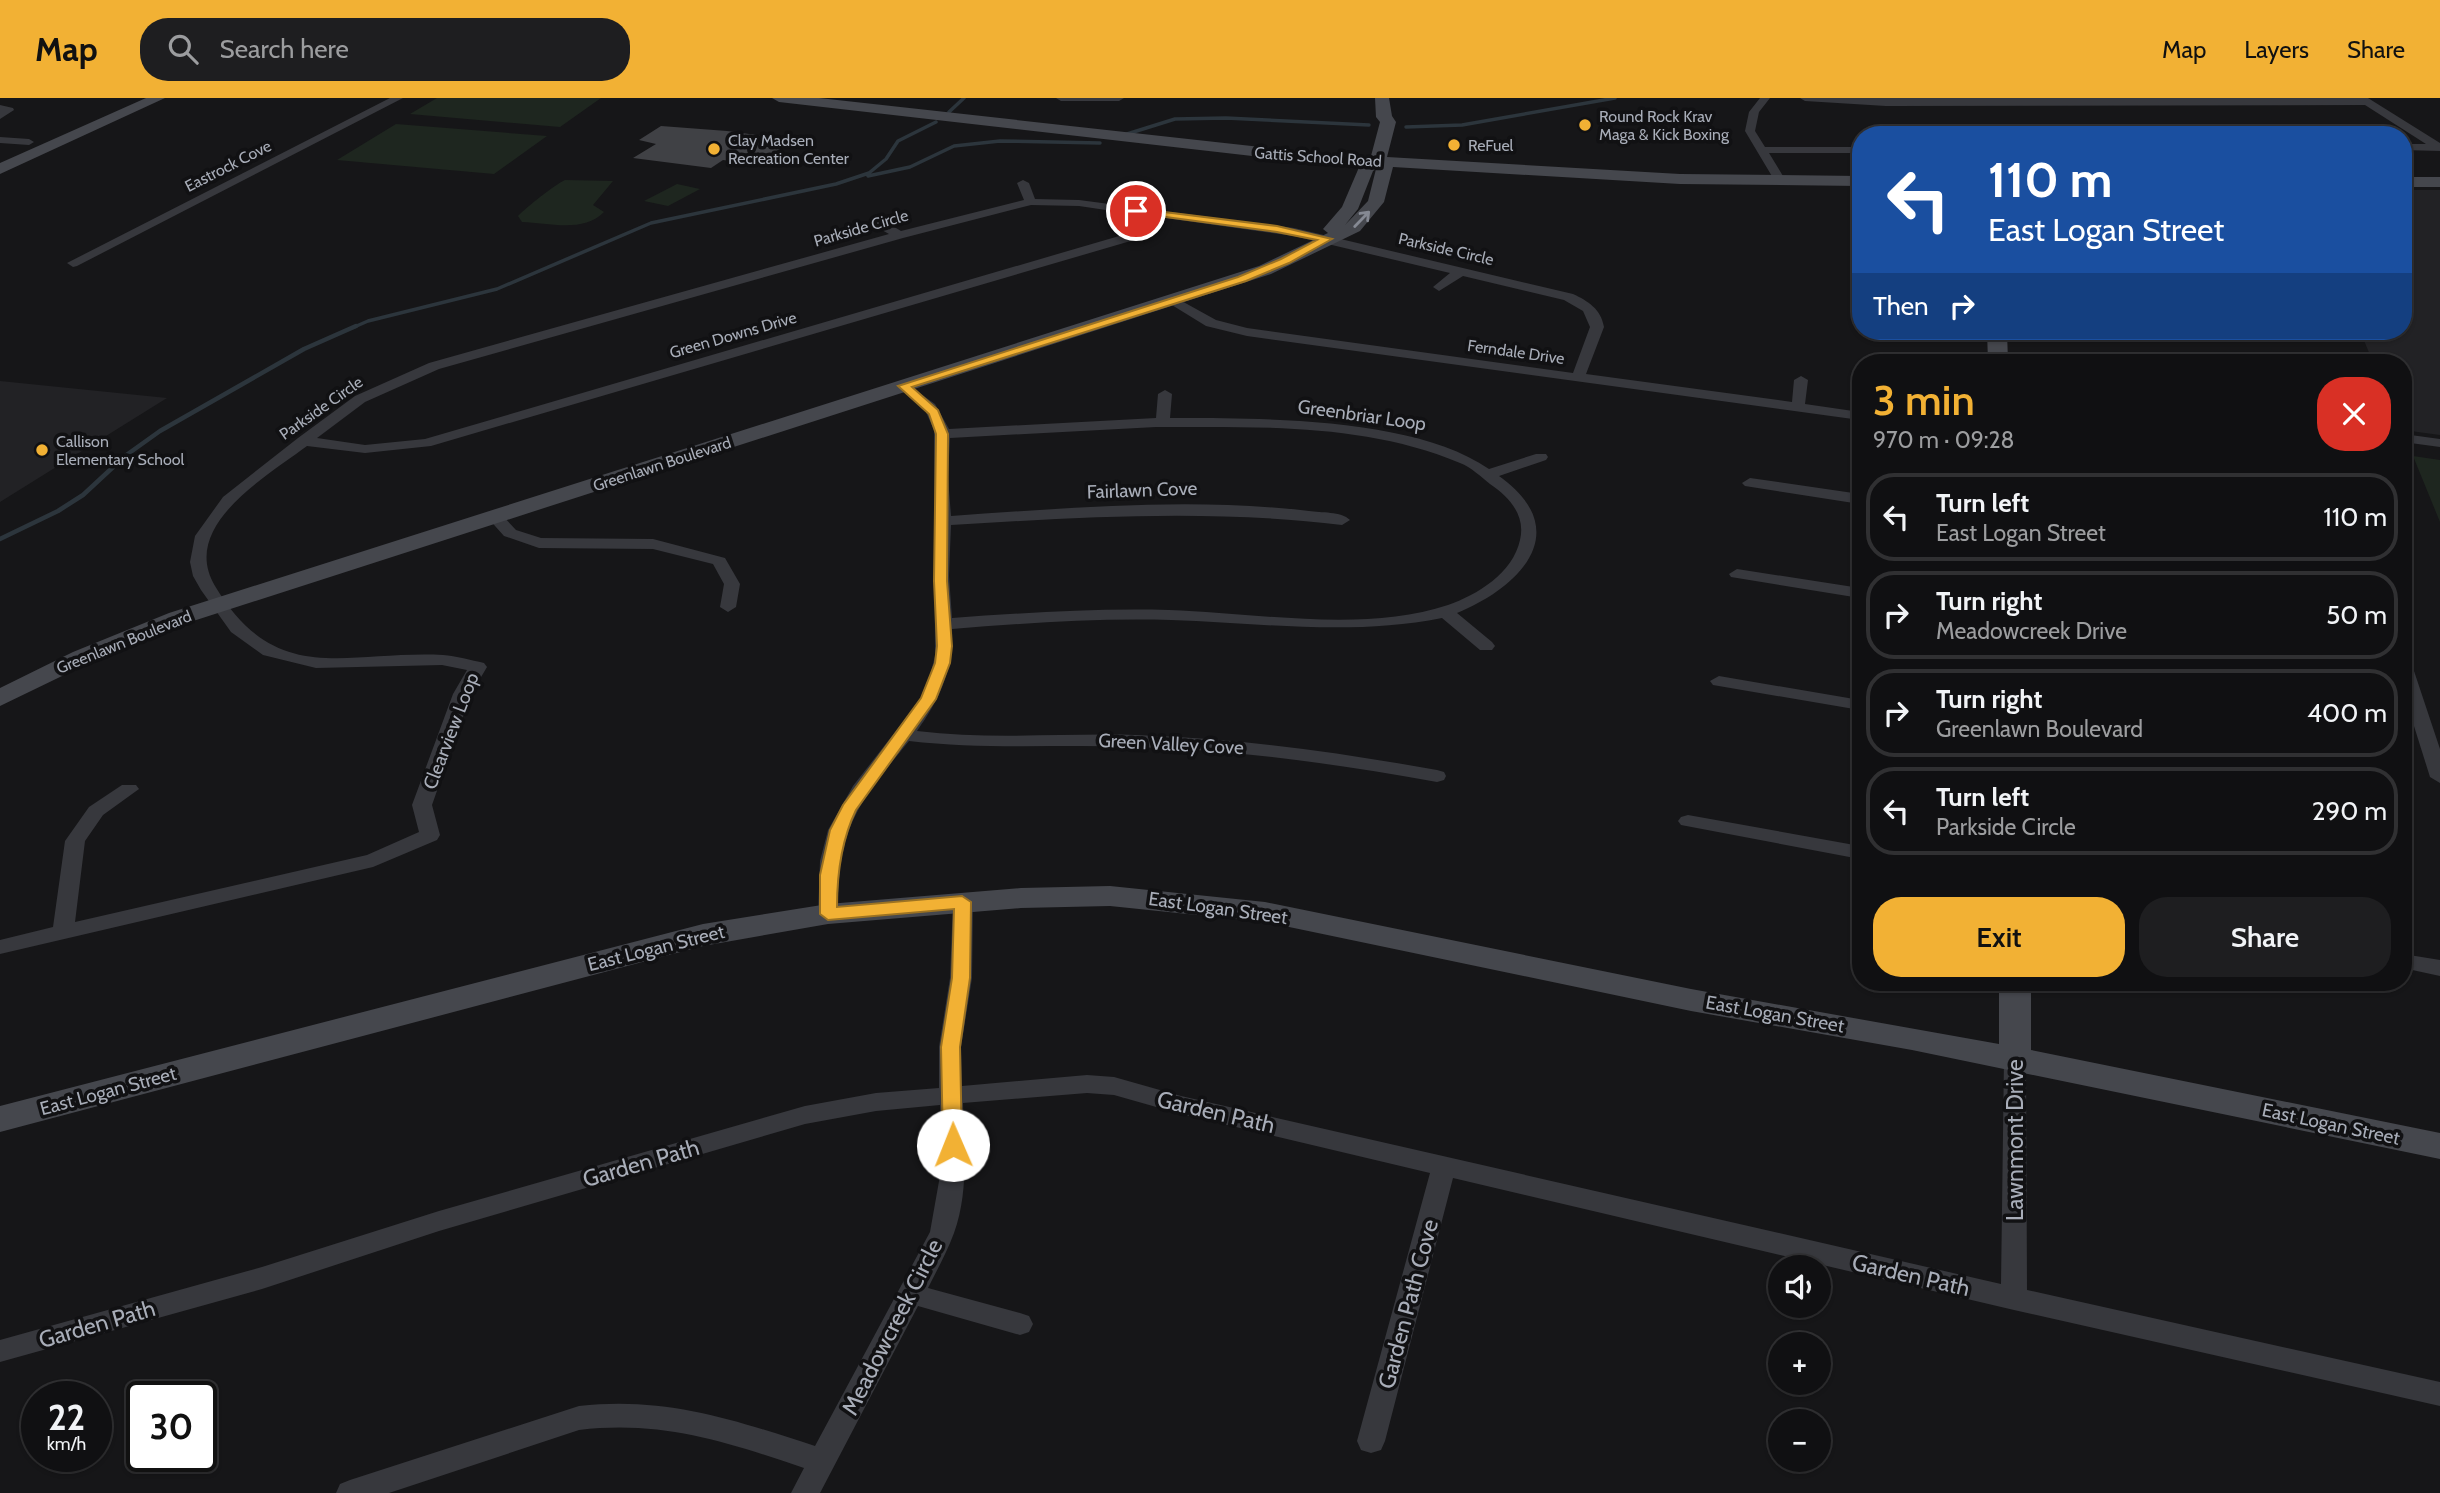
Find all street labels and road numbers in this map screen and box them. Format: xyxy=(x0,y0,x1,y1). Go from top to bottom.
street label: Eastrock Cove xyxy=(182,136,274,196)
street label: Gattis School Road xyxy=(1254,143,1382,171)
street label: Parkside Circle xyxy=(812,205,910,251)
street label: Parkside Circle xyxy=(1396,229,1496,269)
street label: Green Downs Drive xyxy=(667,308,799,362)
street label: Ferndale Drive xyxy=(1466,336,1566,368)
street label: Parkside Circle xyxy=(276,372,366,444)
street label: Greenbriar Loop xyxy=(1296,395,1428,435)
street label: Greenlawn Boulevard xyxy=(591,433,733,495)
street label: Fairlawn Cove xyxy=(1086,477,1198,503)
street label: Greenlawn Boulevard xyxy=(54,606,194,678)
street label: Clearview Loop xyxy=(418,670,484,792)
street label: Green Valley Cove xyxy=(1098,729,1245,759)
street label: East Logan Street xyxy=(1147,887,1290,929)
street label: East Logan Street xyxy=(585,920,727,976)
street label: East Logan Street xyxy=(1704,990,1847,1038)
street label: Lawnmont Drive xyxy=(2001,1059,2029,1221)
street label: East Logan Street xyxy=(37,1062,179,1120)
street label: Garden Path xyxy=(1154,1085,1278,1139)
street label: East Logan Street xyxy=(2260,1098,2403,1150)
street label: Garden Path xyxy=(580,1133,702,1193)
street label: Garden Path Cove xyxy=(1372,1216,1444,1392)
street label: Meadowcreek Circle xyxy=(836,1234,949,1420)
street label: Garden Path xyxy=(1849,1248,1973,1302)
street label: Garden Path xyxy=(36,1294,158,1354)

